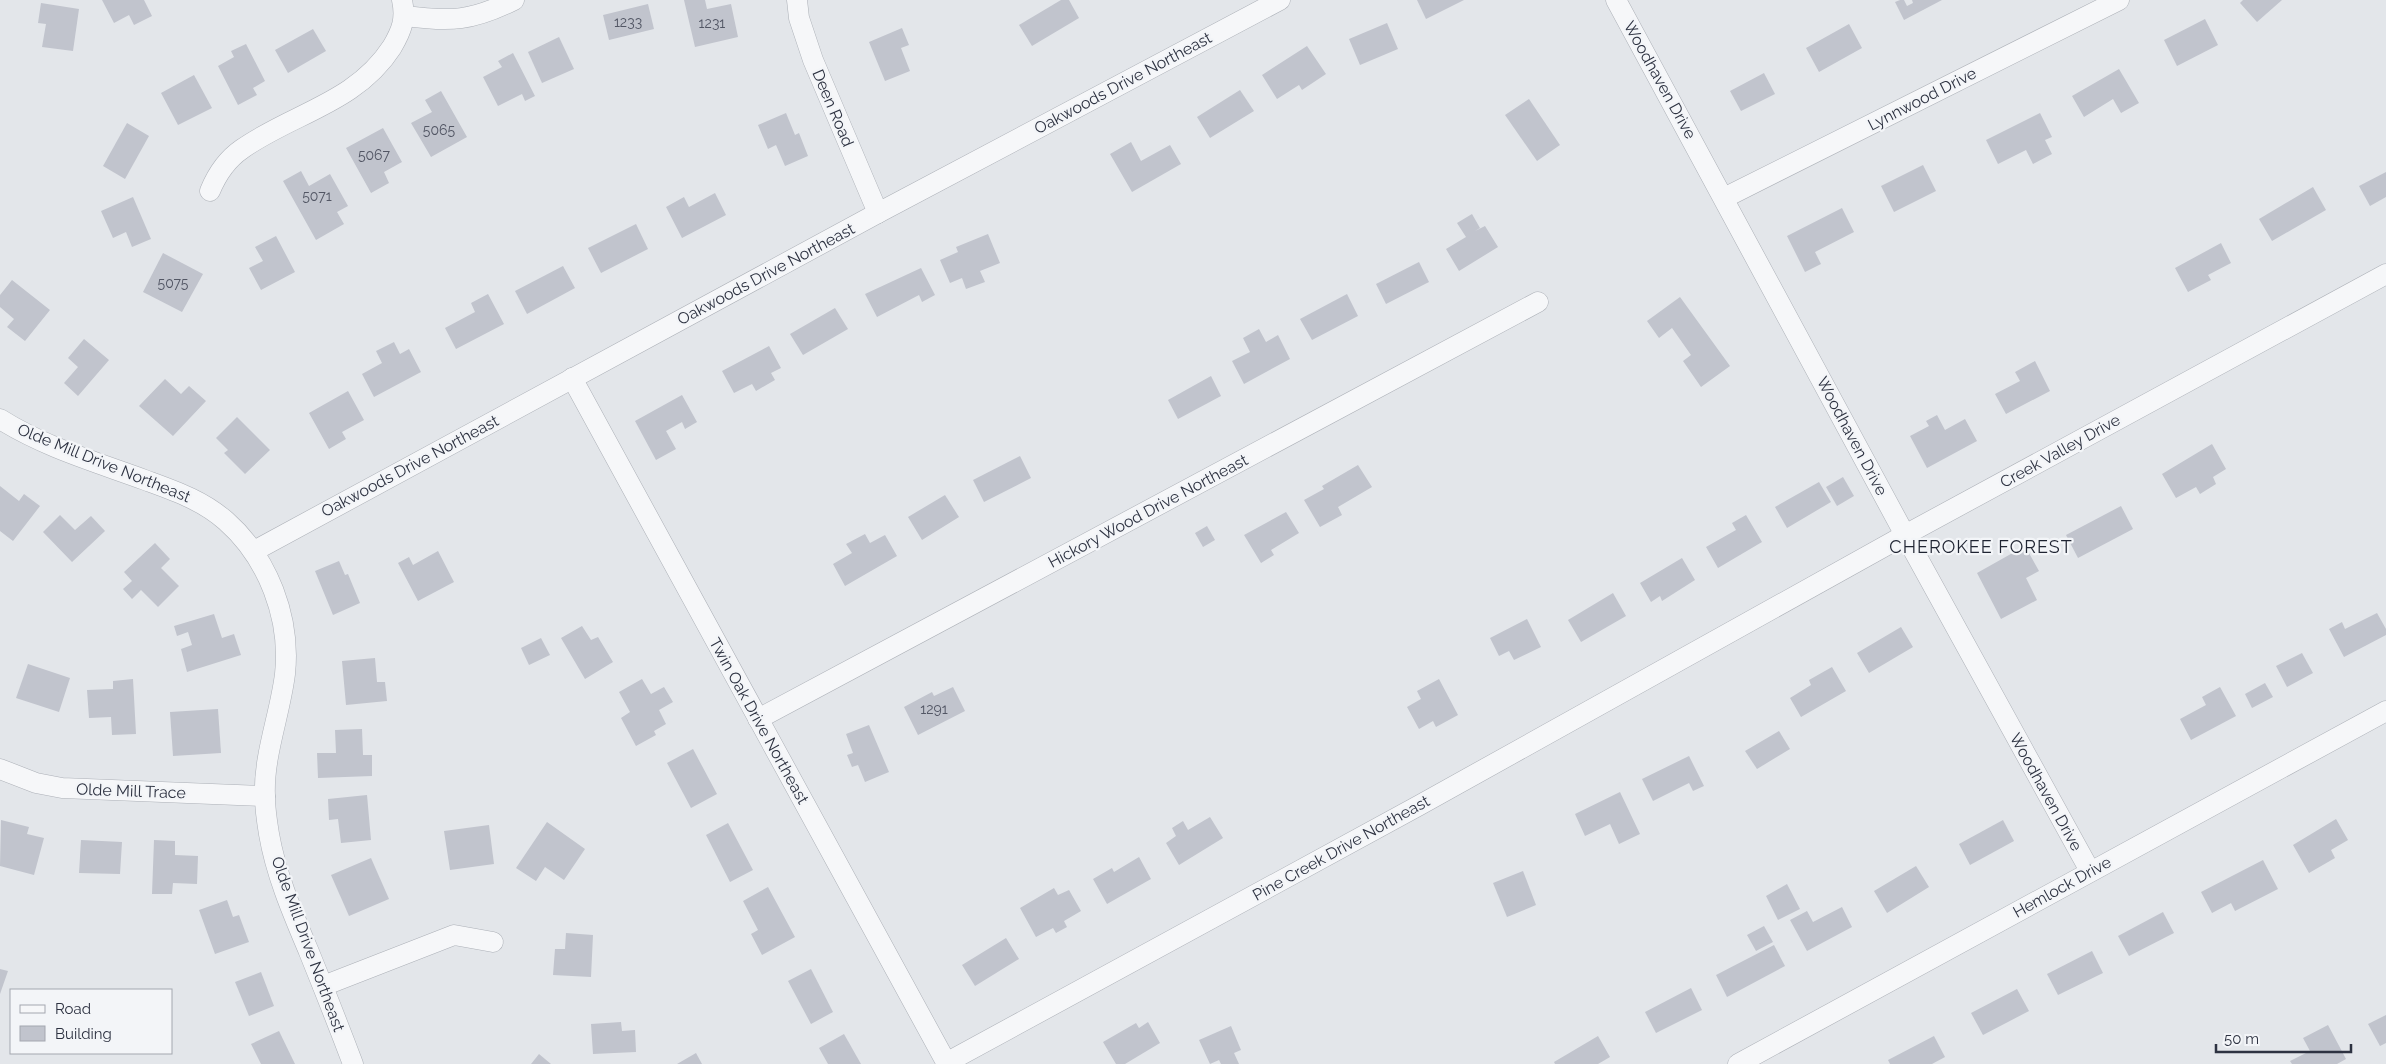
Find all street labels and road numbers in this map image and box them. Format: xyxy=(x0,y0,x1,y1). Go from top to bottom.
street label: Woodhaven Drive xyxy=(1620,18,1700,142)
street label: Oakwoods Drive Northeast xyxy=(1031,28,1216,138)
street label: Lynnwood Drive xyxy=(1865,63,1979,135)
street label: Deen Road xyxy=(808,67,858,149)
street label: Oakwoods Drive Northeast xyxy=(674,219,859,329)
street label: Woodhaven Drive xyxy=(1813,373,1891,499)
street label: Creek Valley Drive xyxy=(1997,410,2123,492)
street label: Oakwoods Drive Northeast xyxy=(318,411,503,521)
street label: Olde Mill Drive Northeast xyxy=(15,420,194,507)
street label: Hickory Wood Drive Northeast xyxy=(1045,450,1252,572)
street label: Twin Oak Drive Northeast xyxy=(705,635,813,808)
street label: Woodhaven Drive xyxy=(2006,730,2086,854)
street label: Olde Mill Trace xyxy=(76,780,186,802)
street label: Pine Creek Drive Northeast xyxy=(1249,791,1433,905)
street label: Hemlock Drive xyxy=(2010,852,2114,922)
street label: Olde Mill Drive Northeast xyxy=(267,854,349,1035)

